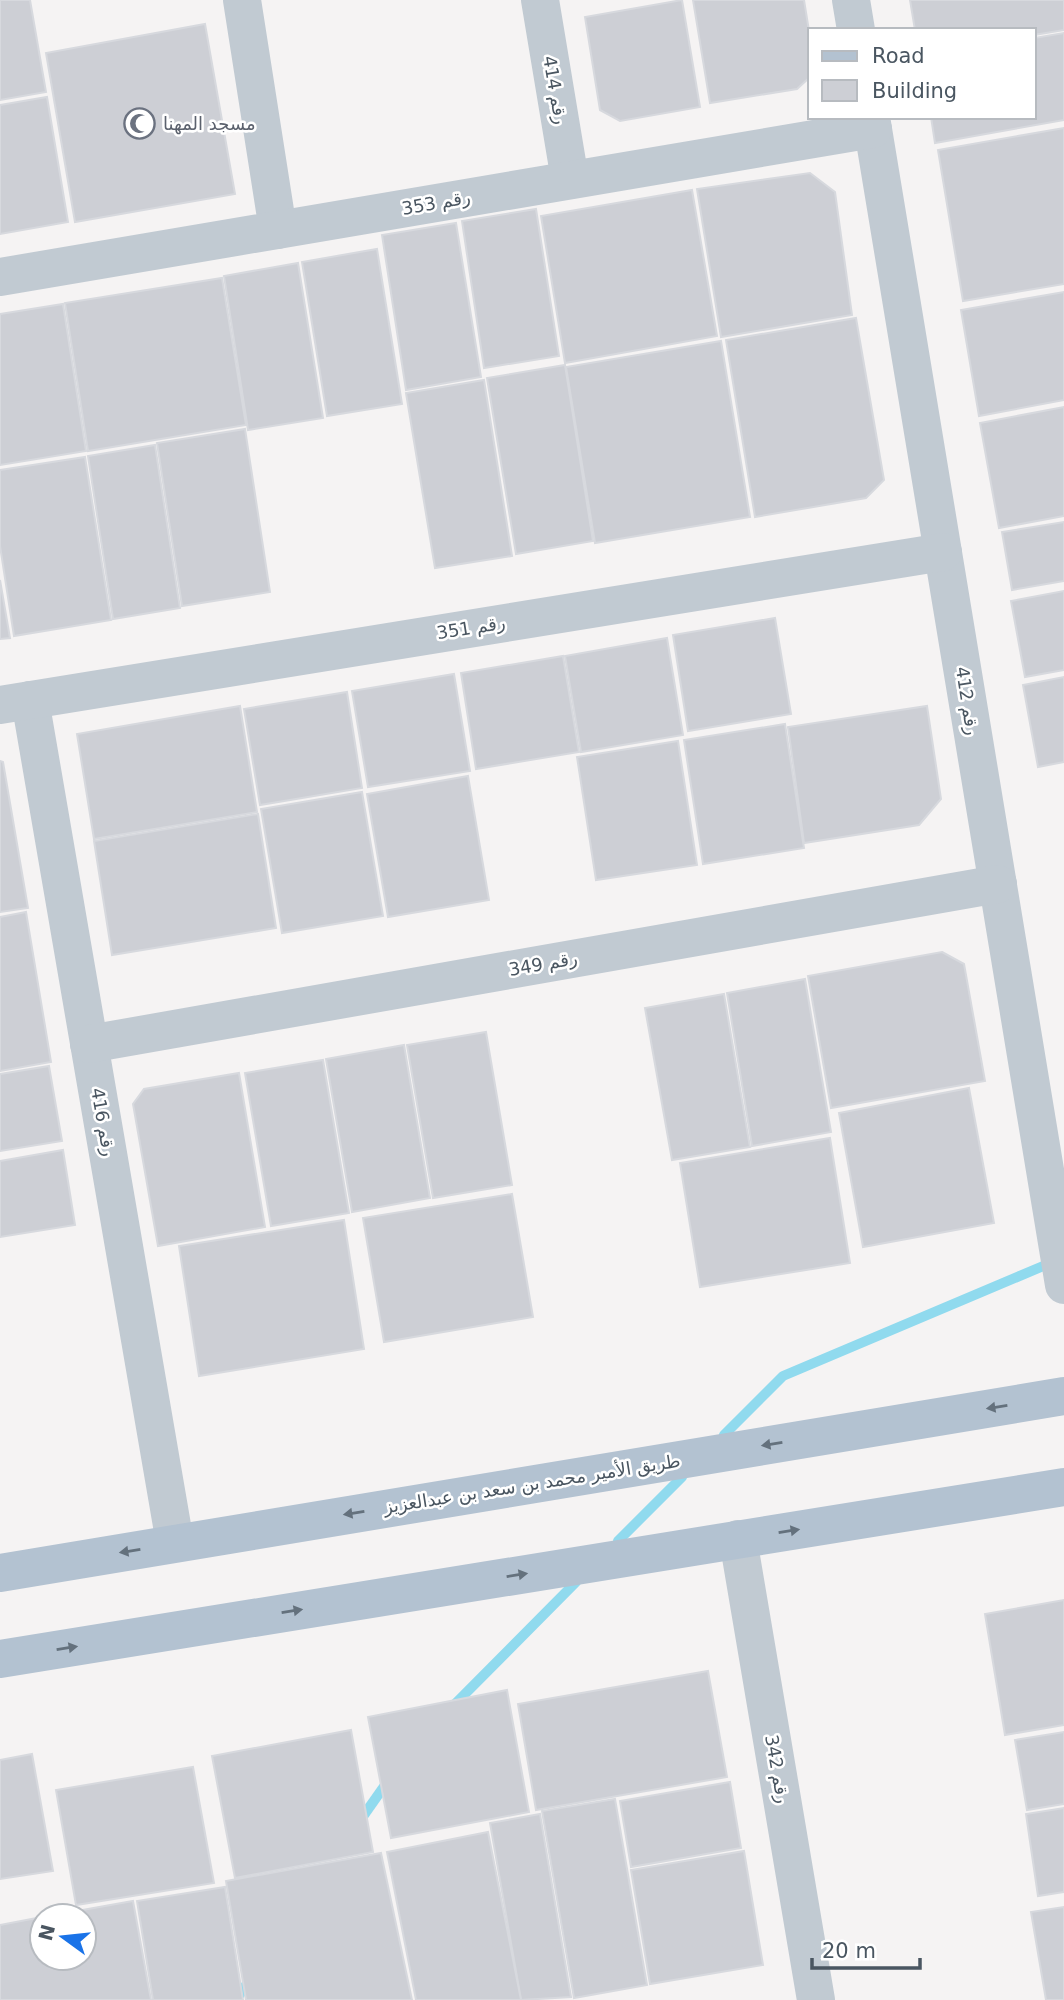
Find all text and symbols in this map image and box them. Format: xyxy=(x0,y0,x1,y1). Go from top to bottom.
legend xyxy=(808,28,1036,119)
text: Road xyxy=(872,44,925,68)
street label: رقم 414 xyxy=(538,54,572,126)
text: Building xyxy=(872,79,957,103)
mosque icon: مسجد المهنا xyxy=(123,107,157,141)
place label: مسجد المهنا xyxy=(163,113,256,135)
street label: رقم 353 xyxy=(400,186,472,220)
street label: رقم 351 xyxy=(435,612,507,644)
street label: رقم 412 xyxy=(951,665,983,737)
street label: رقم 349 xyxy=(507,947,579,981)
street label: رقم 416 xyxy=(86,1086,120,1158)
one-way arrow xyxy=(986,1402,1008,1413)
one-way arrow xyxy=(761,1439,783,1450)
street label: طريق الأمير محمد بن سعد بن عبدالعزيز xyxy=(381,1450,682,1519)
one-way arrow xyxy=(343,1508,365,1519)
one-way arrow xyxy=(779,1525,801,1536)
one-way arrow xyxy=(119,1546,141,1557)
one-way arrow xyxy=(506,1569,528,1580)
one-way arrow xyxy=(281,1605,303,1616)
one-way arrow xyxy=(56,1642,78,1653)
street label: رقم 342 xyxy=(760,1733,794,1805)
north arrow xyxy=(28,1902,98,1972)
text: N xyxy=(34,1922,59,1943)
scale bar xyxy=(812,1926,920,1970)
text: 20 m xyxy=(822,1939,876,1963)

